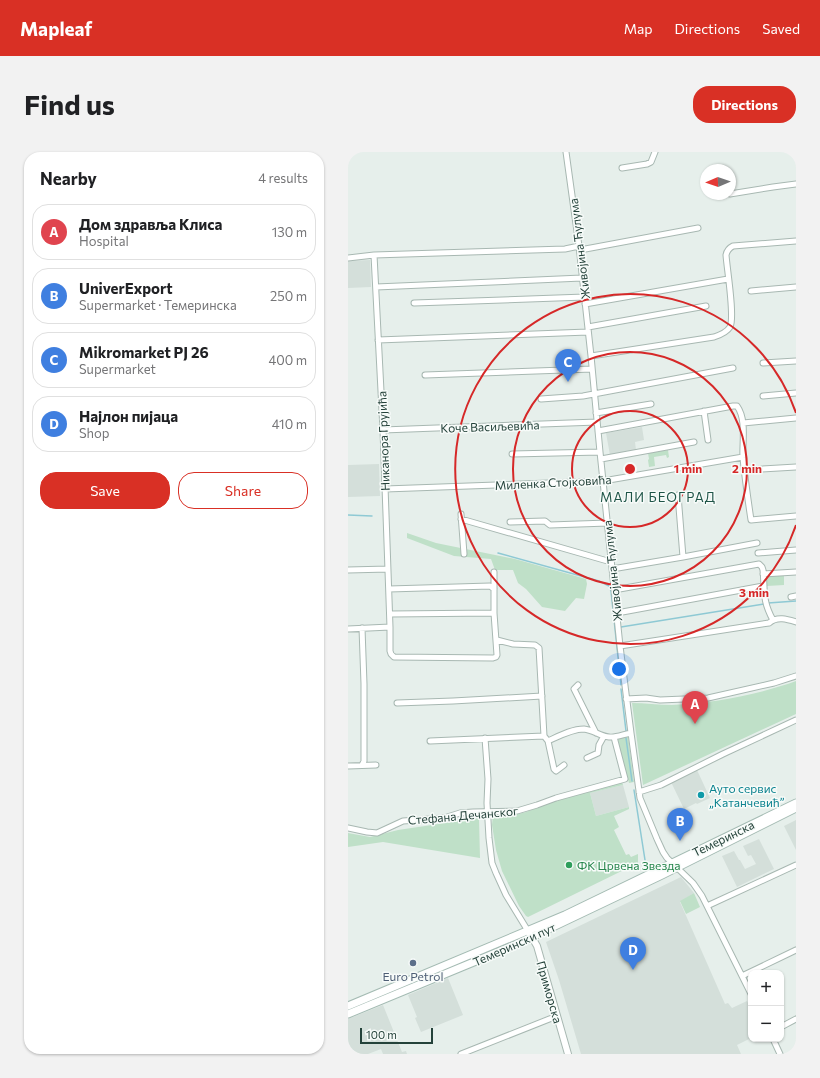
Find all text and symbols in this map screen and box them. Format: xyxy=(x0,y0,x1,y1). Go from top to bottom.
text: Mapleaf xyxy=(20,17,92,40)
text: Map xyxy=(624,20,653,37)
text: Directions xyxy=(675,20,740,37)
text: Saved xyxy=(762,20,800,37)
button: Directions xyxy=(693,86,796,123)
text: Find us xyxy=(24,87,115,121)
north arrow xyxy=(700,164,736,200)
text: Nearby xyxy=(40,168,97,189)
text: 4 results xyxy=(258,170,308,186)
street label: Живојина Ћулума xyxy=(566,198,592,300)
text: Дом здравља Клиса xyxy=(79,215,222,233)
text: A xyxy=(49,224,59,240)
text: 130 m xyxy=(272,224,307,240)
text: Hospital xyxy=(79,233,129,249)
text: UniverExport xyxy=(79,279,173,297)
text: B xyxy=(50,288,58,304)
text: 250 m xyxy=(270,288,307,304)
text: Supermarket · Темеринска xyxy=(79,297,237,313)
text: Mikromarket PJ 26 xyxy=(79,343,209,361)
pin: C xyxy=(555,349,581,382)
text: C xyxy=(50,352,58,368)
text: 400 m xyxy=(268,352,307,368)
text: Supermarket xyxy=(79,361,156,377)
street label: Никанора Грујића xyxy=(374,391,392,491)
text: Најлон пијаца xyxy=(79,407,178,425)
text: D xyxy=(49,416,59,432)
text: 410 m xyxy=(272,416,307,432)
street label: Коче Васиљевића xyxy=(440,417,540,435)
text: Shop xyxy=(79,425,110,441)
text: 1 min xyxy=(674,461,702,475)
text: 2 min xyxy=(732,461,762,475)
centre of rings xyxy=(623,462,637,476)
button: Save xyxy=(40,472,170,509)
button: Share xyxy=(178,472,308,509)
street label: Миленка Стојковића xyxy=(494,472,612,492)
district label: МАЛИ БЕОГРАД xyxy=(600,489,716,505)
street label: Живојина Ћулума xyxy=(600,520,624,622)
text: 3 min xyxy=(739,585,769,599)
your location xyxy=(609,659,629,679)
pin: A xyxy=(682,691,708,724)
place label: Ауто сервис „Катанчевић” xyxy=(709,781,785,809)
marker: Ауто сервис „Катанчевић” xyxy=(696,790,706,800)
street label: Стефана Дечанског xyxy=(407,803,519,827)
pin: B xyxy=(667,808,693,841)
street label: Темеринска xyxy=(690,817,756,859)
place label: ФК Црвена Звезда xyxy=(577,858,680,872)
marker: ФК Црвена Звезда xyxy=(564,860,574,870)
street label: Темерински пут xyxy=(471,919,558,968)
pin: D xyxy=(620,937,646,970)
marker: Euro Petrol xyxy=(408,958,418,968)
street label: Приморска xyxy=(534,959,566,1025)
place label: Euro Petrol xyxy=(382,969,444,983)
map controls xyxy=(748,970,784,1042)
button: + xyxy=(748,970,784,1006)
button: − xyxy=(748,1006,784,1042)
scale bar xyxy=(360,1026,433,1045)
text: 100 m xyxy=(366,1028,397,1041)

